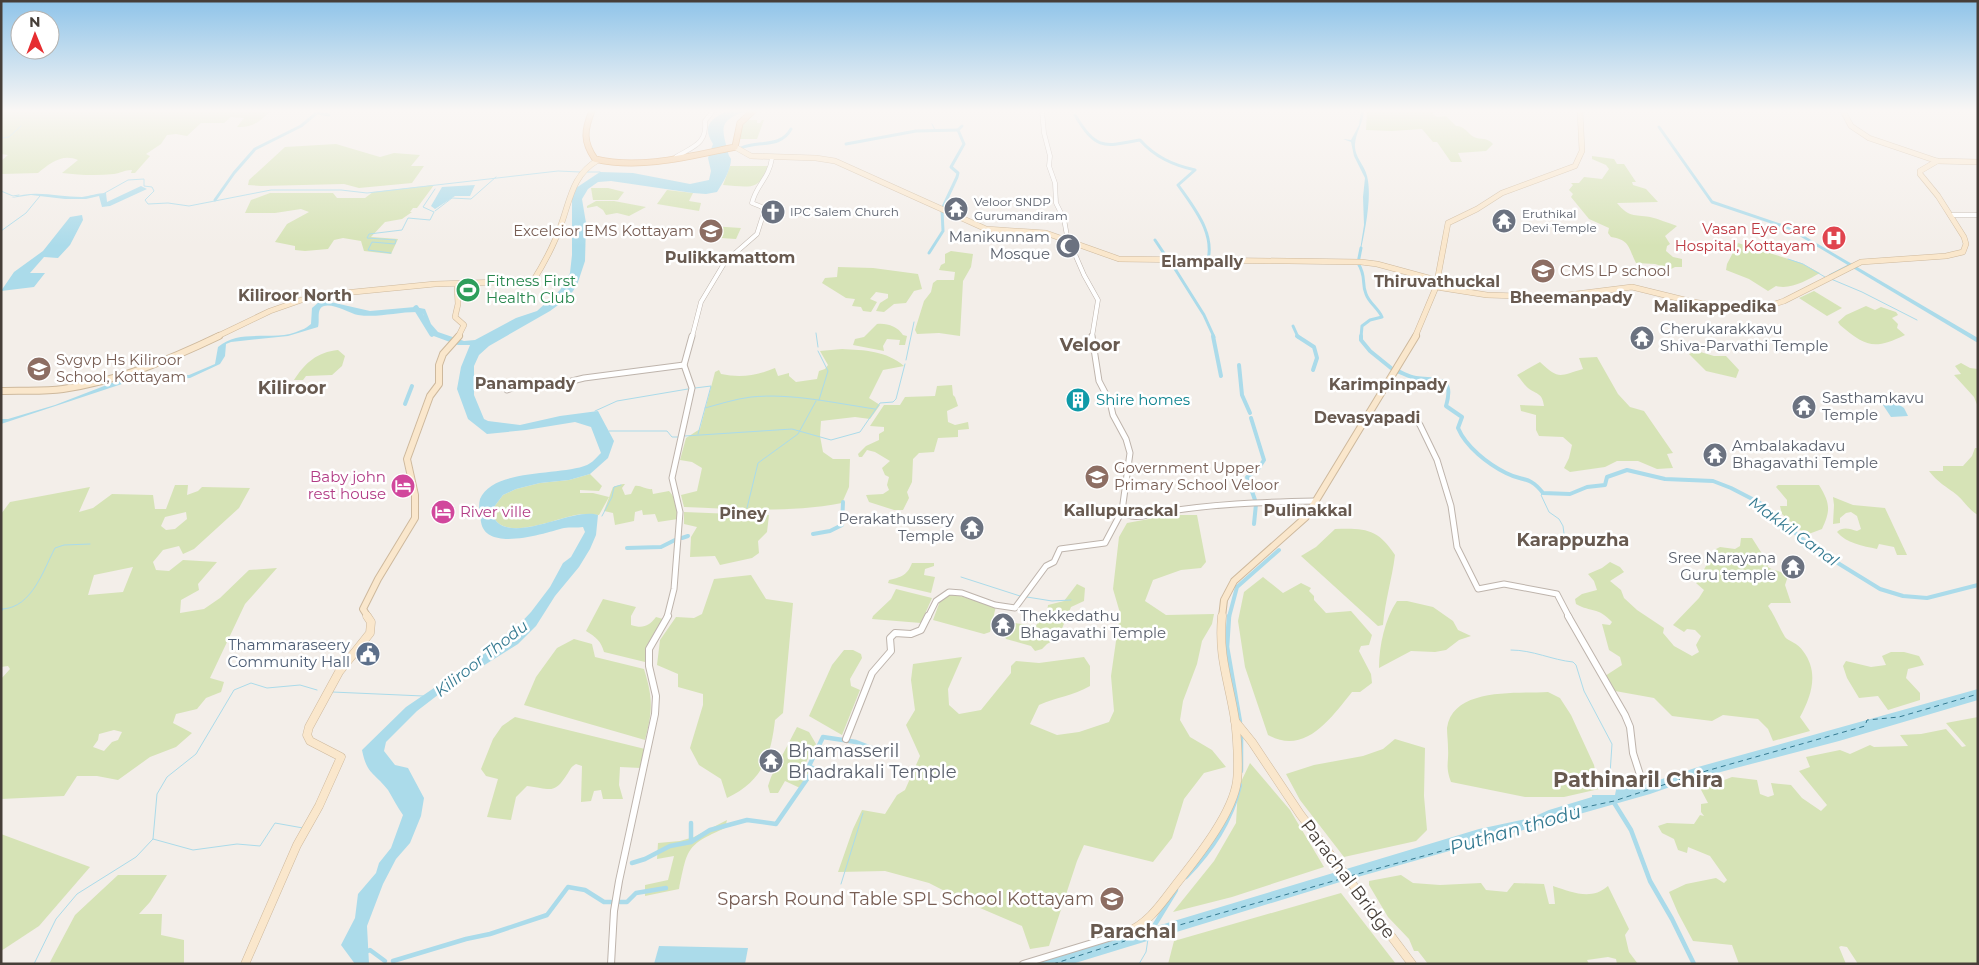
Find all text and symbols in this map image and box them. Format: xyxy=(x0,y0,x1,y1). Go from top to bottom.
north arrow xyxy=(10,10,60,60)
text: N xyxy=(29,13,41,31)
place label: Veloor SNDP Gurumandiram xyxy=(974,194,1068,223)
temple icon: Veloor SNDP Gurumandiram xyxy=(943,196,969,222)
church icon: IPC Salem Church xyxy=(760,199,786,225)
place label: IPC Salem Church xyxy=(790,204,899,219)
place label: Eruthikal Devi Temple xyxy=(1522,206,1597,235)
temple icon: Eruthikal Devi Temple xyxy=(1491,208,1517,234)
school or university icon: Excelcior EMS Kottayam xyxy=(698,218,724,244)
place label: Vasan Eye Care Hospital, Kottayam xyxy=(1675,219,1816,255)
place label: Excelcior EMS Kottayam xyxy=(513,221,694,240)
hospital icon: Vasan Eye Care Hospital, Kottayam xyxy=(1821,225,1847,251)
place label: Manikunnam Mosque xyxy=(949,227,1050,263)
mosque icon: Manikunnam Mosque xyxy=(1055,233,1081,259)
district label: Pulikkamattom xyxy=(665,248,795,267)
district label: Elampally xyxy=(1161,252,1244,271)
school or university icon: CMS LP school xyxy=(1530,258,1556,284)
place label: CMS LP school xyxy=(1560,261,1670,280)
place label: Fitness First Health Club xyxy=(486,271,576,307)
district label: Thiruvathuckal xyxy=(1374,272,1500,291)
sports icon: Fitness First Health Club xyxy=(455,277,481,303)
district label: Kiliroor North xyxy=(238,286,352,305)
district label: Bheemanpady xyxy=(1510,288,1633,307)
district label: Malikappedika xyxy=(1653,297,1777,316)
place label: Cherukarakkavu Shiva-Parvathi Temple xyxy=(1660,319,1828,355)
temple icon: Cherukarakkavu Shiva-Parvathi Temple xyxy=(1629,325,1655,351)
district label: Veloor xyxy=(1059,334,1121,356)
place label: Svgvp Hs Kiliroor School, Kottayam xyxy=(56,350,186,386)
school or university icon: Svgvp Hs Kiliroor School, Kottayam xyxy=(26,356,52,382)
district label: Panampady xyxy=(475,374,576,393)
district label: Karimpinpady xyxy=(1329,375,1448,394)
district label: Kiliroor xyxy=(258,377,326,399)
building icon: Shire homes xyxy=(1065,387,1091,413)
place label: Sasthamkavu Temple xyxy=(1822,388,1924,424)
place label: Shire homes xyxy=(1096,390,1190,409)
temple icon: Sasthamkavu Temple xyxy=(1791,394,1817,420)
district label: Devasyapadi xyxy=(1314,408,1420,427)
place label: Ambalakadavu Bhagavathi Temple xyxy=(1732,436,1878,472)
temple icon: Ambalakadavu Bhagavathi Temple xyxy=(1702,442,1728,468)
place label: Government Upper Primary School Veloor xyxy=(1114,458,1279,494)
school or university icon: Government Upper Primary School Veloor xyxy=(1084,464,1110,490)
place label: Baby john rest house xyxy=(308,467,386,503)
hotel icon: Baby john rest house xyxy=(390,473,416,499)
water label: Makkil Canal xyxy=(1745,493,1843,571)
hotel icon: River ville xyxy=(430,499,456,525)
district label: Kallupurackal xyxy=(1064,501,1178,520)
district label: Pulinakkal xyxy=(1264,501,1352,520)
place label: River ville xyxy=(460,502,531,521)
district label: Piney xyxy=(719,504,767,523)
place label: Perakathussery Temple xyxy=(838,509,955,545)
temple icon: Perakathussery Temple xyxy=(959,515,985,541)
district label: Karappuzha xyxy=(1517,529,1629,551)
place label: Sree Narayana Guru temple xyxy=(1668,548,1776,584)
temple icon: Sree Narayana Guru temple xyxy=(1780,554,1806,580)
place label: Thekkedathu Bhagavathi Temple xyxy=(1020,606,1166,642)
temple icon: Thekkedathu Bhagavathi Temple xyxy=(990,612,1016,638)
water label: Kiliroor Thodu xyxy=(431,616,532,701)
place label: Thammaraseery Community Hall xyxy=(228,635,351,671)
public building icon: Thammaraseery Community Hall xyxy=(355,641,381,667)
place label: Bhamasseril Bhadrakali Temple xyxy=(788,740,957,783)
temple icon: Bhamasseril Bhadrakali Temple xyxy=(758,748,784,774)
district label: Pathinaril Chira xyxy=(1553,767,1723,792)
water label: Puthan thodu xyxy=(1447,800,1584,859)
street label: Parachal Bridge xyxy=(1296,815,1400,943)
school or university icon: Sparsh Round Table SPL School Kottayam xyxy=(1099,886,1125,912)
place label: Sparsh Round Table SPL School Kottayam xyxy=(717,888,1094,910)
district label: Parachal xyxy=(1090,920,1176,943)

